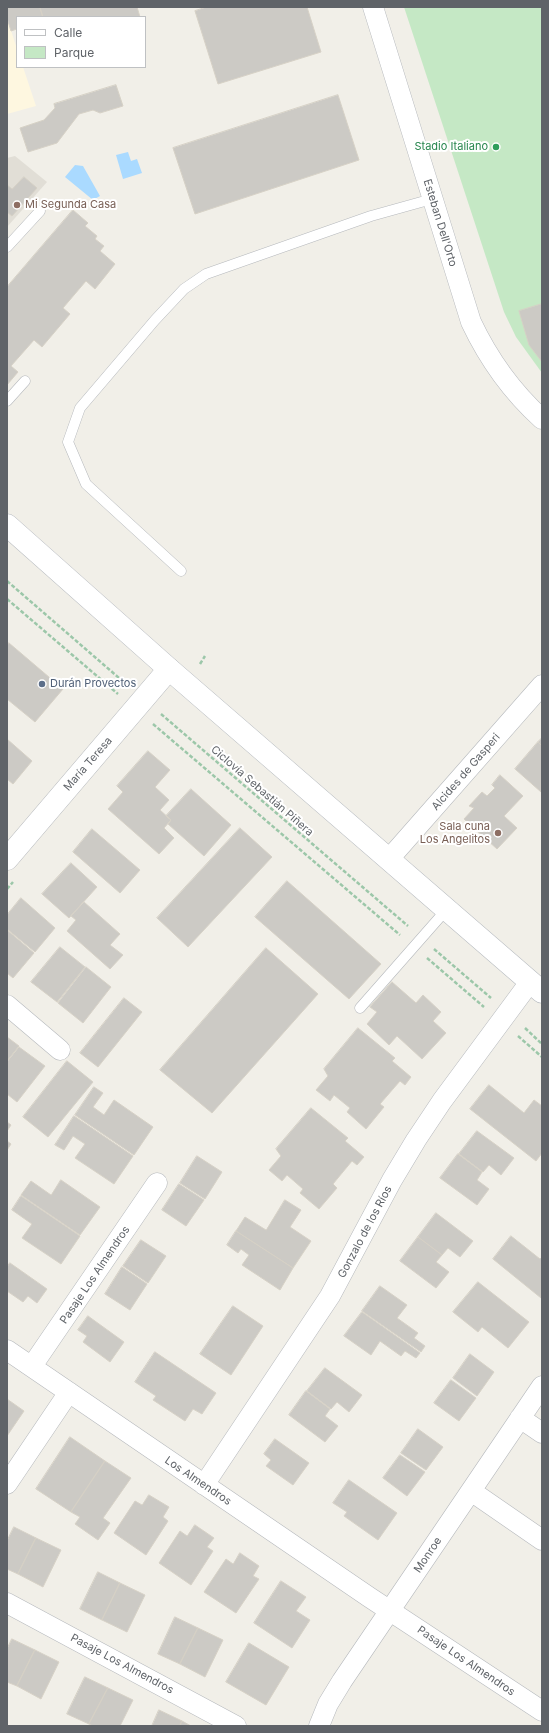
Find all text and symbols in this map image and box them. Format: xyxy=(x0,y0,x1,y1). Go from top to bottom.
legend xyxy=(16,16,146,68)
text: Calle xyxy=(54,25,82,40)
text: Parque xyxy=(54,45,94,60)
place label: Stadio Italiano xyxy=(414,140,488,154)
marker: Stadio Italiano xyxy=(491,142,501,152)
street label: Esteban Dell'Orto xyxy=(420,178,460,268)
place label: Mi Segunda Casa xyxy=(25,198,116,212)
marker: Mi Segunda Casa xyxy=(12,200,22,210)
place label: Durán Provectos xyxy=(50,677,136,691)
marker: Durán Provectos xyxy=(37,679,47,689)
street label: Alcides de Gasperi xyxy=(429,731,503,813)
street label: María Teresa xyxy=(61,734,115,794)
street label: Ciclovía Sebastián Piñera xyxy=(208,743,316,839)
place label: Sala cuna Los Angelitos xyxy=(420,820,490,846)
marker: Sala cuna Los Angelitos xyxy=(493,828,503,838)
street label: Gonzalo de los Ríos xyxy=(335,1184,395,1280)
street label: Pasaje Los Almendros xyxy=(57,1224,133,1326)
street label: Los Almendros xyxy=(162,1454,234,1508)
street label: Monroe xyxy=(411,1535,445,1575)
street label: Pasaje Los Almendros xyxy=(415,1623,517,1699)
street label: Pasaje Los Almendros xyxy=(68,1631,176,1697)

